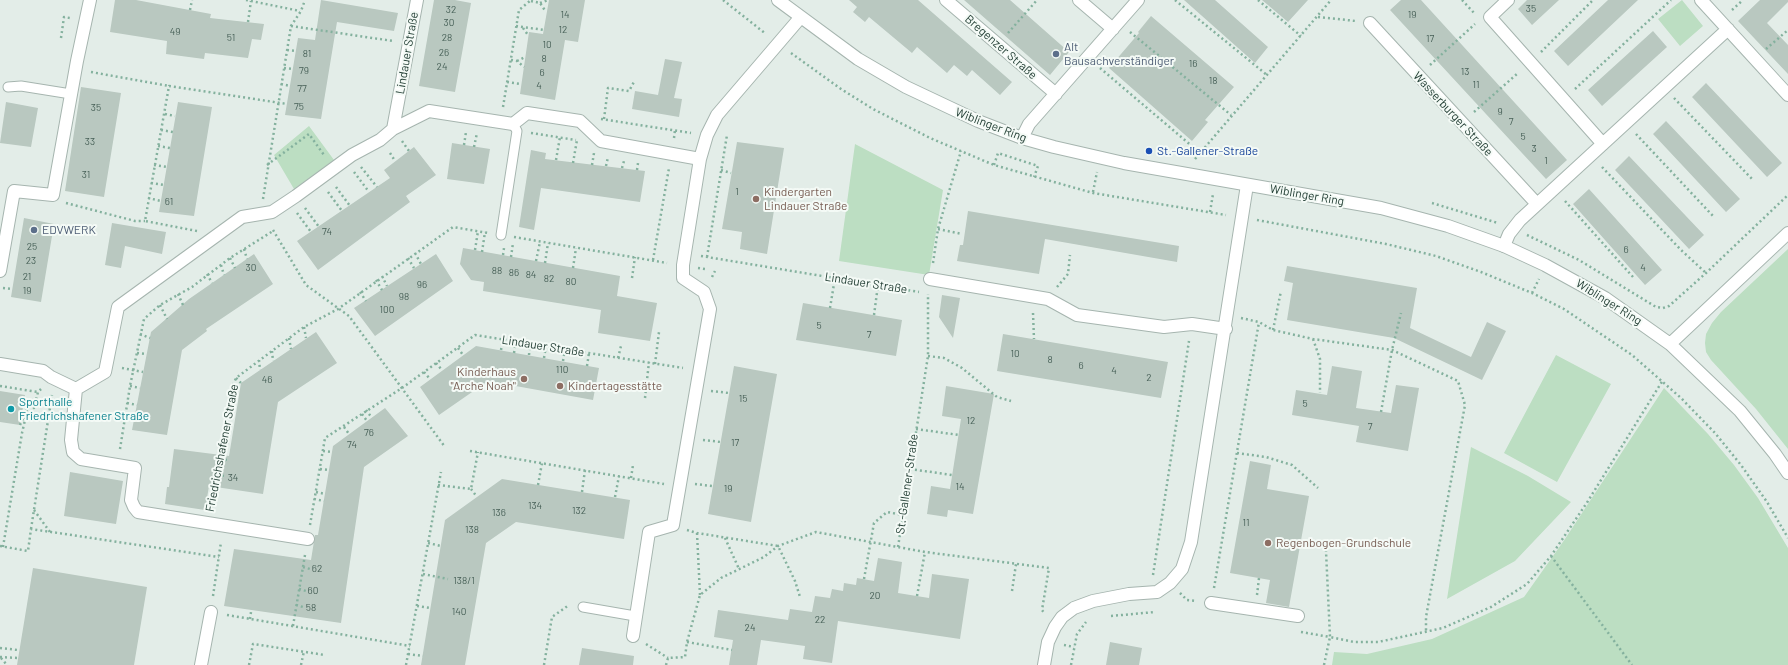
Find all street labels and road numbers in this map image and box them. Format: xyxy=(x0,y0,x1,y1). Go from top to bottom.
street label: Lindauer Straße xyxy=(393,11,421,95)
street label: Bregenzer Straße xyxy=(962,12,1040,82)
street label: Wasserburger Straße xyxy=(1410,69,1496,159)
street label: Wiblinger Ring xyxy=(953,105,1029,145)
street label: Wiblinger Ring xyxy=(1269,181,1345,209)
street label: Lindauer Straße xyxy=(824,269,908,297)
street label: Wiblinger Ring xyxy=(1573,276,1645,328)
street label: Lindauer Straße xyxy=(501,332,585,360)
street label: Friedrichshafener Straße xyxy=(203,383,241,513)
street label: St.-Gallener-Straße xyxy=(893,433,921,535)

